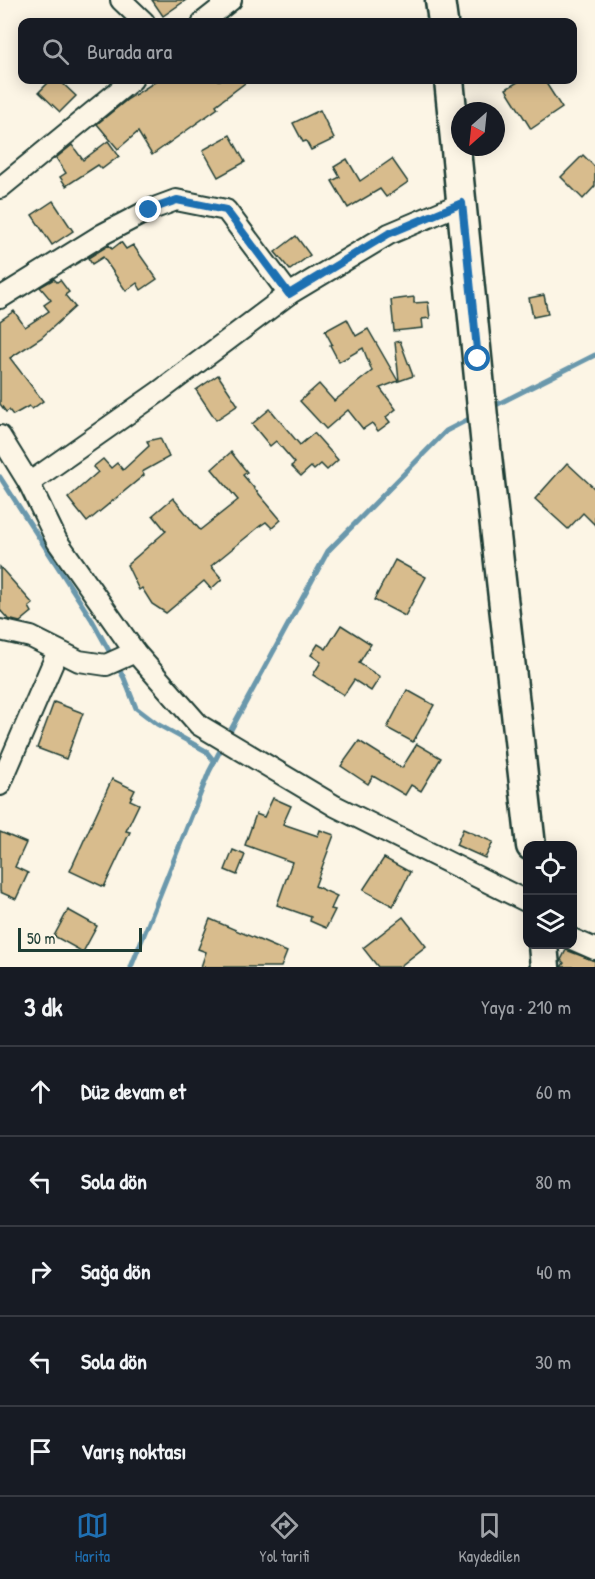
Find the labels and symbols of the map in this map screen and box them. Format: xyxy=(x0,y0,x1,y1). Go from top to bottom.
north arrow xyxy=(451,102,505,156)
route end xyxy=(135,196,161,222)
route start xyxy=(464,345,490,371)
scale bar xyxy=(18,925,142,953)

